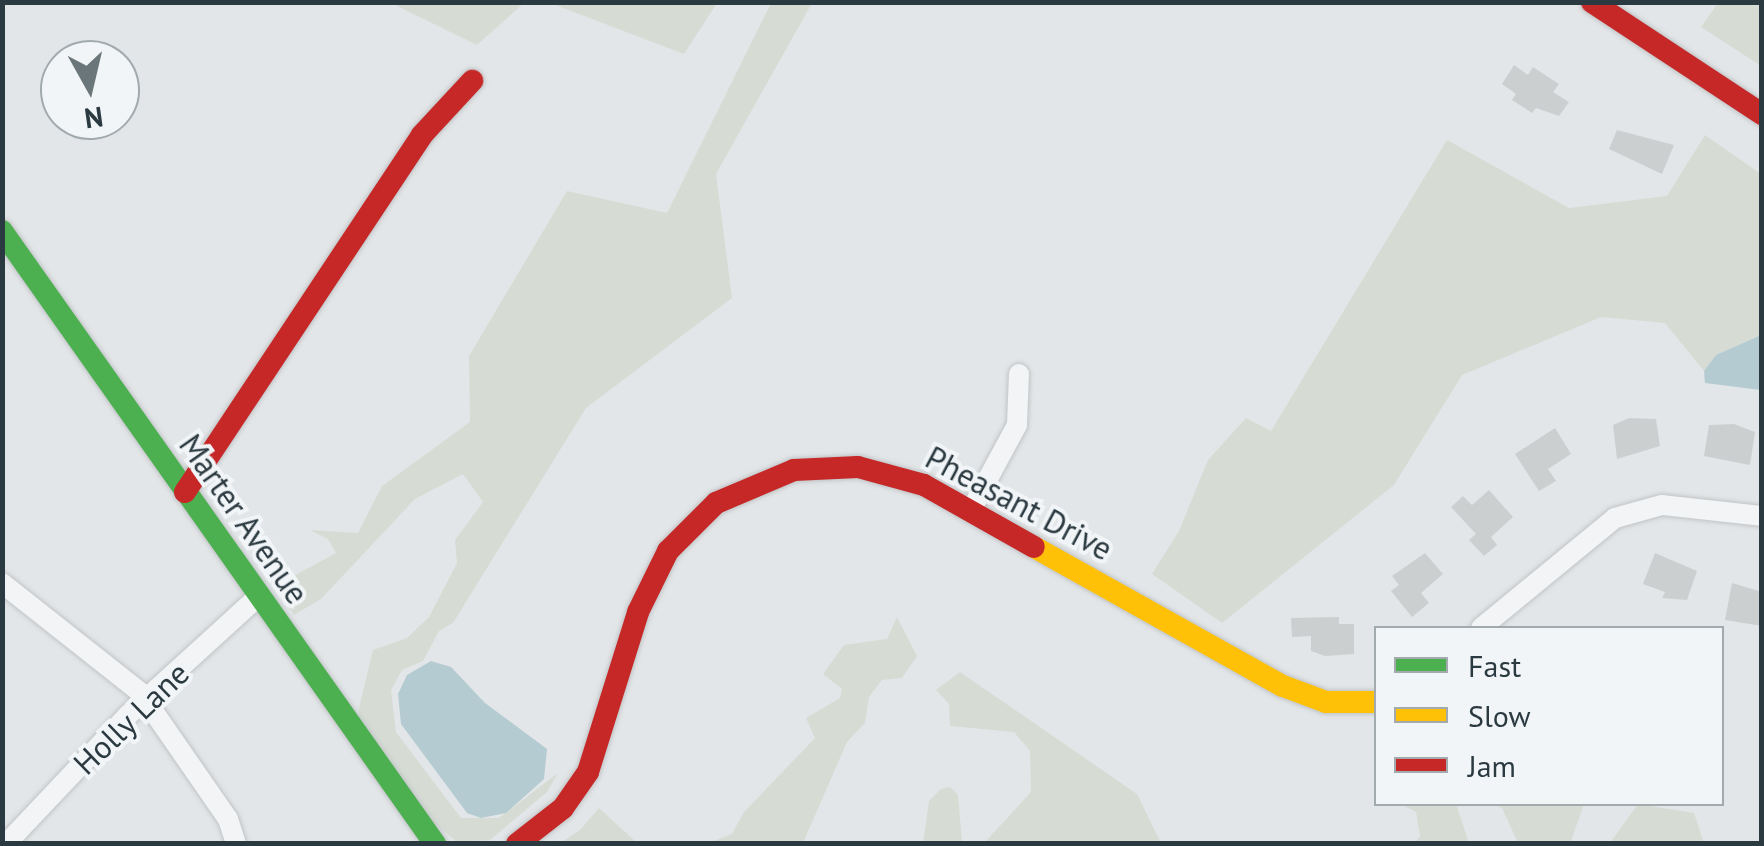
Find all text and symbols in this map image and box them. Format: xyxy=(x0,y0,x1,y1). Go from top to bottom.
north arrow xyxy=(40,40,140,140)
text: N xyxy=(82,99,106,138)
street label: Marter Avenue xyxy=(171,426,317,612)
street label: Pheasant Drive xyxy=(919,438,1119,568)
legend xyxy=(1374,626,1724,806)
text: Fast xyxy=(1468,646,1521,685)
street label: Holly Lane xyxy=(65,653,197,783)
text: Slow xyxy=(1468,696,1531,735)
text: Jam xyxy=(1468,746,1516,785)

